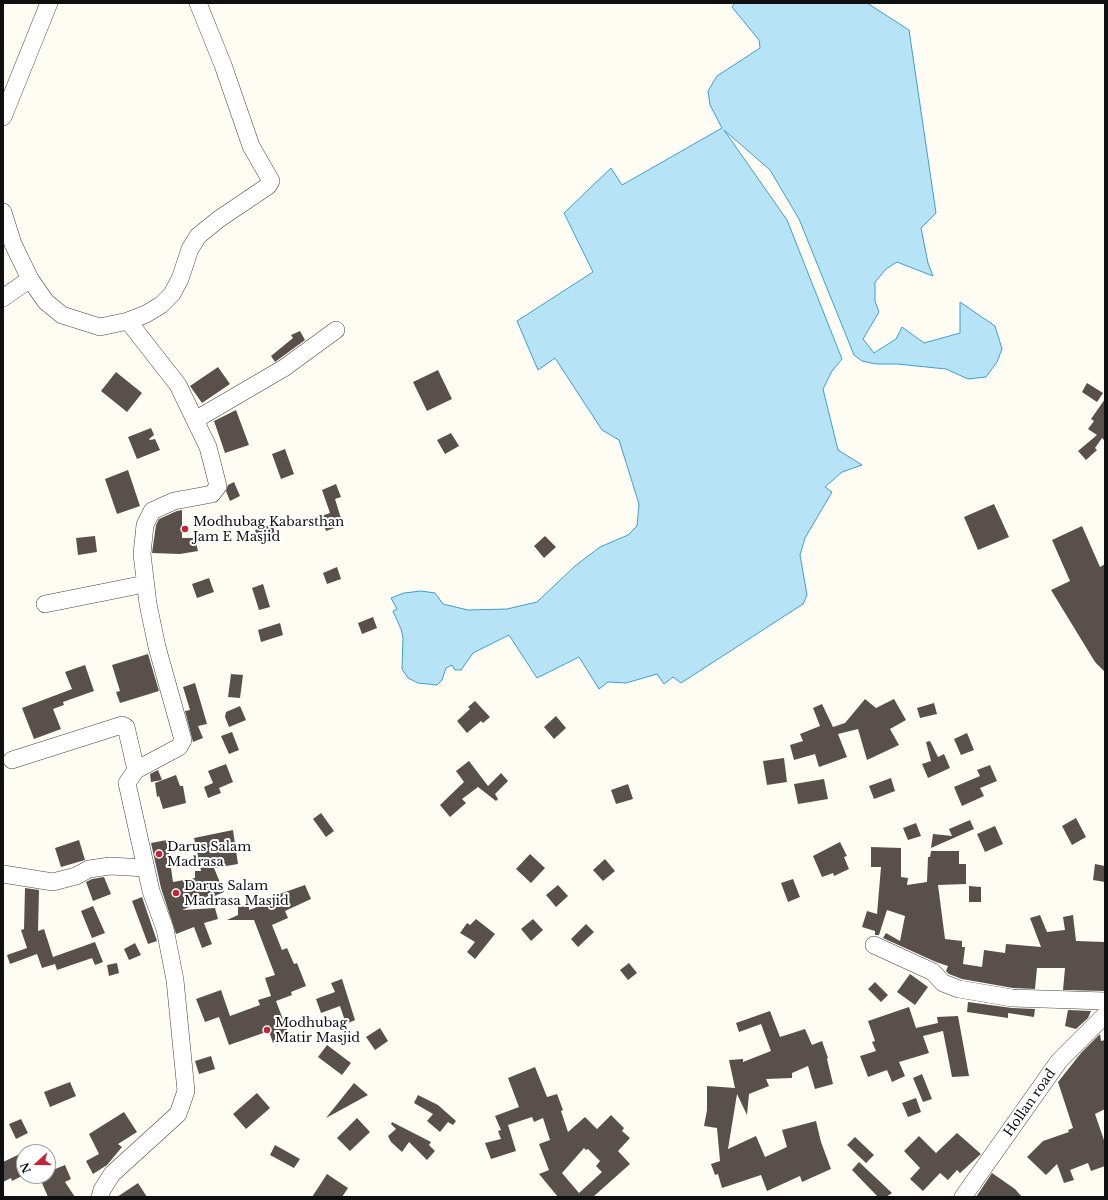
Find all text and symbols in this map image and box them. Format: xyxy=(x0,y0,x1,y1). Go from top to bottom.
place label: Modhubag Kabarsthan Jam E Masjid xyxy=(193,514,344,545)
marker: Modhubag Kabarsthan Jam E Masjid xyxy=(180,524,190,534)
place label: Darus Salam Madrasa xyxy=(167,839,251,870)
marker: Darus Salam Madrasa xyxy=(154,849,164,859)
place label: Darus Salam Madrasa Masjid xyxy=(184,878,289,909)
marker: Darus Salam Madrasa Masjid xyxy=(171,888,181,898)
place label: Modhubag Matir Masjid xyxy=(275,1015,360,1046)
marker: Modhubag Matir Masjid xyxy=(262,1025,272,1035)
street label: Hollan road xyxy=(1001,1066,1059,1140)
north arrow xyxy=(16,1144,56,1184)
text: N xyxy=(17,1161,34,1175)

